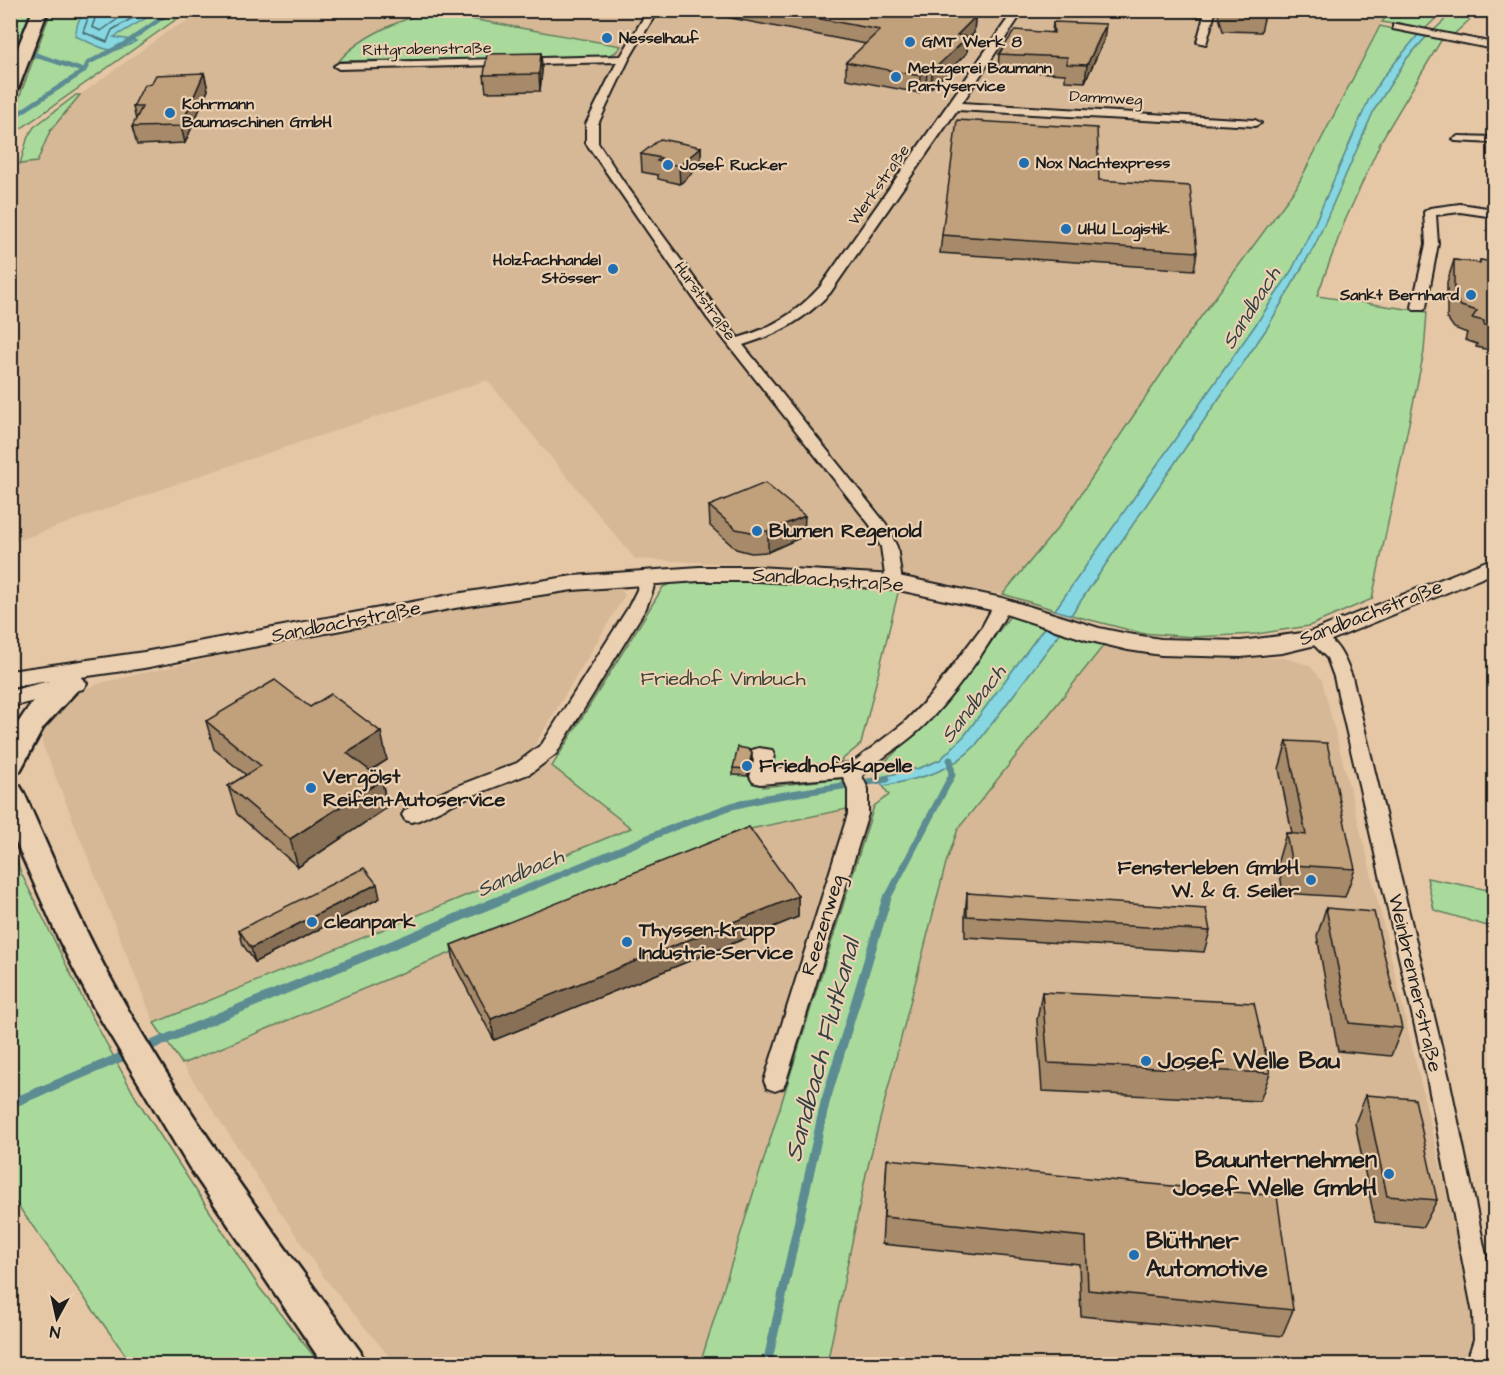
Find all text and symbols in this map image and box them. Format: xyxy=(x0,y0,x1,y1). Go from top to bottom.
place label: Nesselhauf xyxy=(619,27,699,49)
marker: Nesselhauf xyxy=(600,31,614,45)
place label: GMT Werk 8 xyxy=(922,31,1022,53)
marker: GMT Werk 8 xyxy=(903,35,917,49)
street label: Rittgrabenstraße xyxy=(362,37,492,62)
place label: Metzgerei Baumann Partyservice xyxy=(908,57,1052,98)
marker: Metzgerei Baumann Partyservice xyxy=(889,70,903,84)
street label: Dammweg xyxy=(1069,85,1143,112)
place label: Kohrmann Baumaschinen GmbH xyxy=(182,93,332,133)
marker: Kohrmann Baumaschinen GmbH xyxy=(163,106,177,120)
street label: Werkstraße xyxy=(843,140,915,230)
place label: Nox Nachtexpress xyxy=(1036,152,1170,174)
place label: Josef Rucker xyxy=(679,154,787,176)
marker: Nox Nachtexpress xyxy=(1017,156,1031,170)
marker: Josef Rucker xyxy=(661,158,675,172)
place label: UHU Logistik xyxy=(1078,218,1170,242)
marker: UHU Logistik xyxy=(1059,222,1073,236)
place label: Holzfachhandel Stösser xyxy=(493,249,601,289)
street label: Hurststraße xyxy=(669,257,741,345)
water label: Sandbach xyxy=(1214,260,1288,355)
marker: Holzfachhandel Stösser xyxy=(606,262,620,276)
place label: Sankt Bernhard xyxy=(1339,284,1460,306)
marker: Sankt Bernhard xyxy=(1464,288,1478,302)
place label: Blumen Regenold xyxy=(769,517,923,546)
marker: Blumen Regenold xyxy=(750,524,764,538)
street label: Sandbachstraße xyxy=(751,561,905,599)
street label: Sandbachstraße xyxy=(1295,573,1447,653)
street label: Sandbachstraße xyxy=(269,594,423,650)
water label: Sandbach xyxy=(933,658,1014,749)
park label: Friedhof Vimbuch xyxy=(640,665,806,693)
place label: Friedhofskapelle xyxy=(759,752,913,780)
marker: Friedhofskapelle xyxy=(740,759,754,773)
place label: Vergölst Reifen+Autoservice xyxy=(322,763,506,814)
marker: Vergölst Reifen+Autoservice xyxy=(304,781,318,795)
water label: Sandbach xyxy=(472,841,569,904)
place label: Fensterleben GmbH W. & G. Seiler xyxy=(1118,854,1300,905)
street label: Reezenweg xyxy=(794,871,853,979)
marker: Fensterleben GmbH W. & G. Seiler xyxy=(1304,873,1318,887)
street label: Weinbrennerstraße xyxy=(1381,891,1449,1075)
place label: cleanpark xyxy=(324,908,416,936)
marker: cleanpark xyxy=(305,915,319,929)
place label: Thyssen-Krupp Industrie-Service xyxy=(638,916,793,967)
water label: Sandbach Flutkanal xyxy=(775,932,870,1165)
marker: Thyssen-Krupp Industrie-Service xyxy=(620,935,634,949)
place label: Josef Welle Bau xyxy=(1157,1044,1340,1078)
marker: Josef Welle Bau xyxy=(1139,1054,1153,1068)
place label: Bauunternehmen Josef Welle GmbH xyxy=(1172,1143,1377,1205)
marker: Bauunternehmen Josef Welle GmbH xyxy=(1382,1167,1396,1181)
place label: Blüthner Automotive xyxy=(1146,1224,1268,1286)
marker: Blüthner Automotive xyxy=(1127,1248,1141,1262)
north arrow xyxy=(27,1288,87,1348)
text: N xyxy=(49,1320,62,1343)

